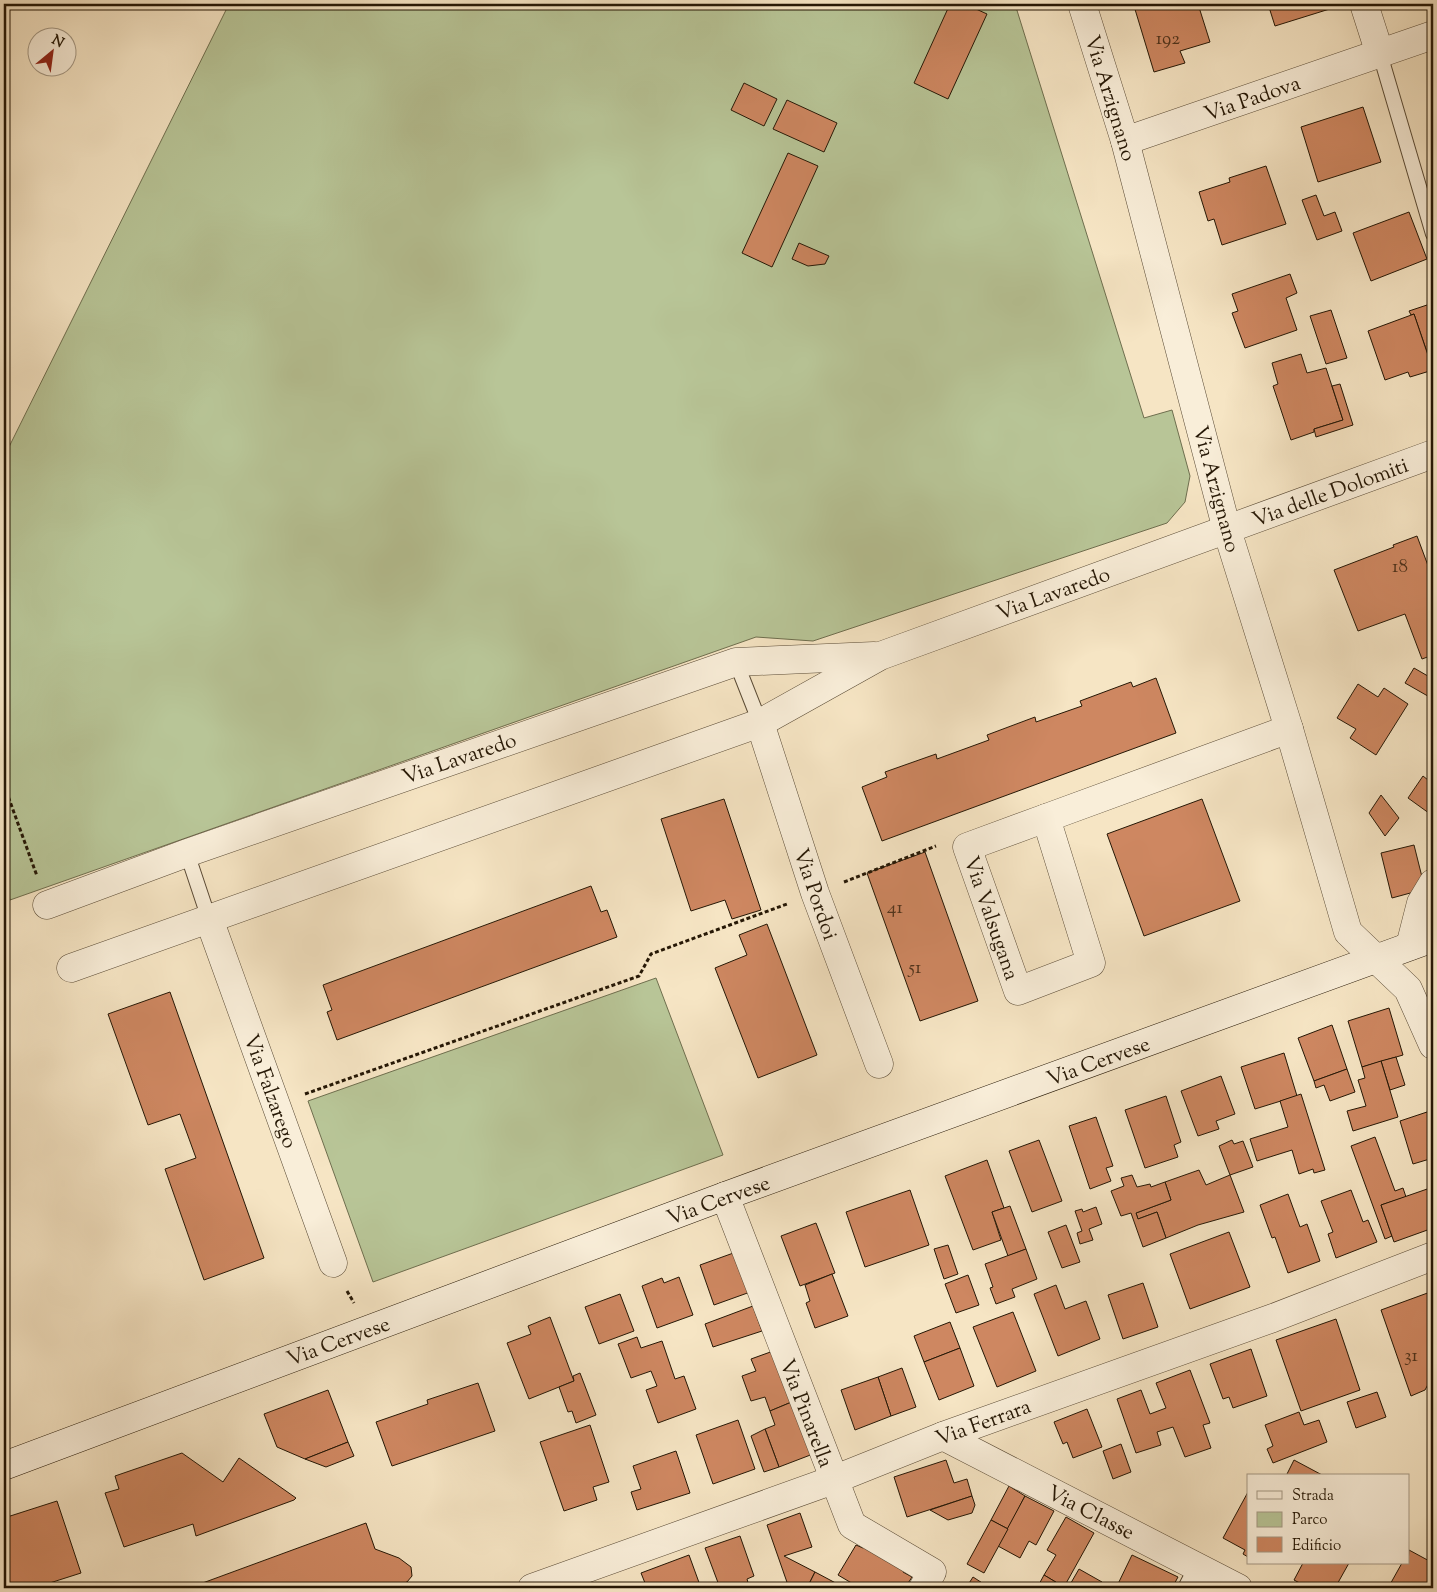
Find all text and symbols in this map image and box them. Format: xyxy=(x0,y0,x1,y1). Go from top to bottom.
house number: 192 xyxy=(1156,26,1180,53)
north arrow xyxy=(28,28,78,78)
text: N xyxy=(48,31,67,54)
street label: Via Arzignano xyxy=(1076,32,1142,165)
street label: Via Padova xyxy=(1201,69,1305,130)
street label: Via Arzignano xyxy=(1184,423,1246,556)
street label: Via delle Dolomiti xyxy=(1248,452,1413,536)
house number: 18 xyxy=(1392,554,1408,581)
street label: Via Lavaredo xyxy=(993,560,1115,629)
street label: Via Lavaredo xyxy=(398,726,521,793)
street label: Via Pordoi xyxy=(784,845,844,945)
street label: Via Valsugana xyxy=(955,853,1025,985)
house number: 41 xyxy=(887,895,904,922)
house number: 51 xyxy=(908,955,922,982)
street label: Via Falzarego xyxy=(235,1030,304,1153)
street label: Via Cervese xyxy=(1043,1030,1155,1095)
street label: Via Cervese xyxy=(663,1169,775,1234)
street label: Via Cervese xyxy=(283,1310,395,1375)
house number: 31 xyxy=(1404,1343,1419,1370)
street label: Via Pinarella xyxy=(771,1355,840,1473)
street label: Via Ferrara xyxy=(932,1393,1036,1455)
legend xyxy=(1247,1474,1410,1564)
street label: Via Classe xyxy=(1041,1479,1139,1549)
text: Strada xyxy=(1292,1486,1334,1507)
text: Parco xyxy=(1292,1510,1328,1531)
text: Edificio xyxy=(1292,1536,1341,1557)

